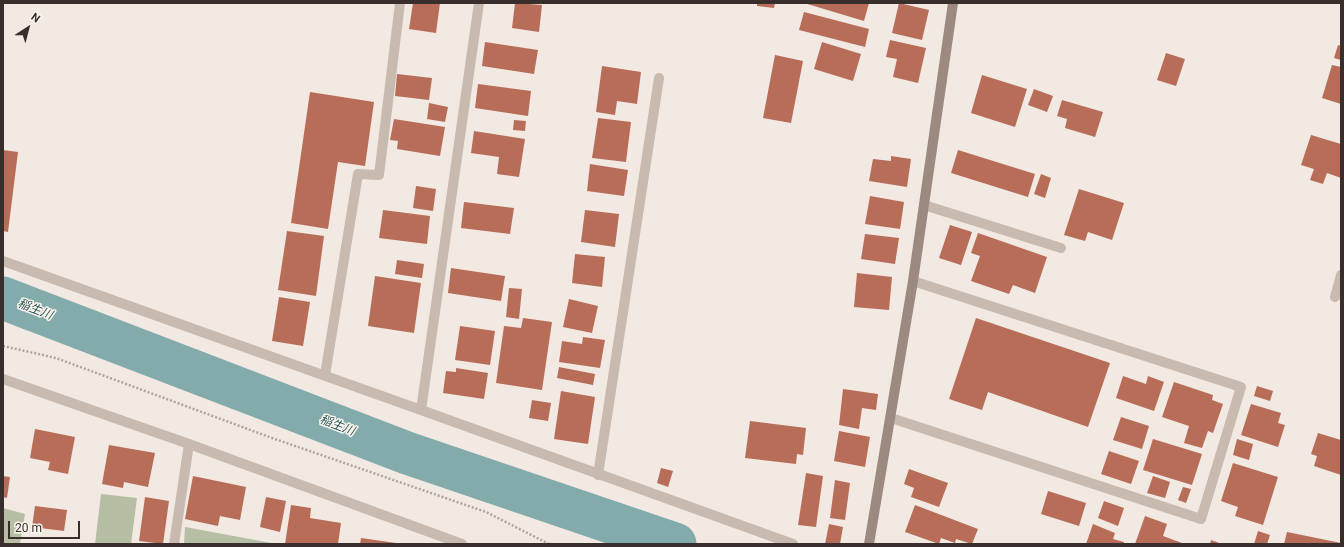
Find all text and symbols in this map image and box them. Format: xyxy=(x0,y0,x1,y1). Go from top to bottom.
north arrow xyxy=(8,8,48,48)
text: N xyxy=(28,10,42,25)
water label: 稲生川 xyxy=(16,297,54,323)
water label: 稲生川 xyxy=(318,413,356,439)
scale bar xyxy=(10,513,82,539)
text: 20 m xyxy=(15,521,42,535)

